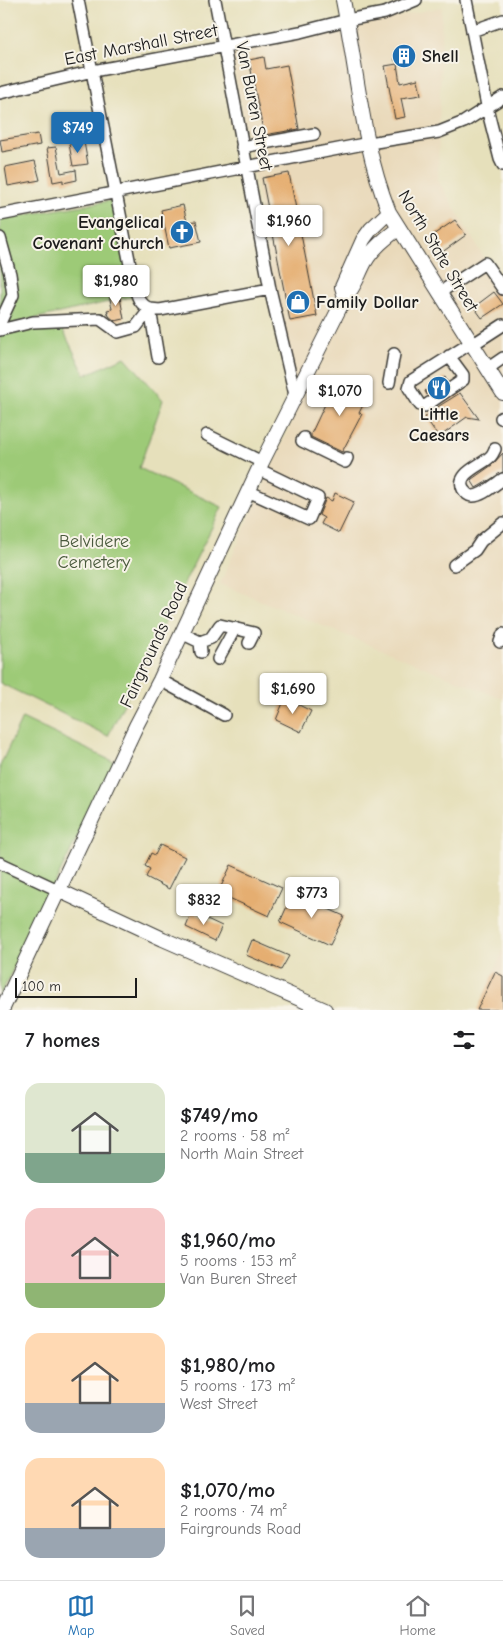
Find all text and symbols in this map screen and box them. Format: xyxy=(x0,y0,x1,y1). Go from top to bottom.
street label: East Marshall Street xyxy=(63,20,220,70)
street label: Van Buren Street xyxy=(231,40,277,173)
building icon: Shell xyxy=(391,43,417,69)
place label: Shell xyxy=(422,46,459,67)
pin: $749 xyxy=(48,112,108,154)
text: $749 xyxy=(62,119,94,137)
street label: North State Street xyxy=(393,186,483,316)
pin: $1,960 xyxy=(248,204,330,247)
place label: Evangelical Covenant Church xyxy=(32,212,164,254)
text: $1,960 xyxy=(267,212,311,230)
church icon: Evangelical Covenant Church xyxy=(169,219,195,245)
pin: $1,980 xyxy=(75,264,157,307)
text: $1,980 xyxy=(94,272,138,290)
shop icon: Family Dollar xyxy=(285,289,311,315)
place label: Family Dollar xyxy=(316,292,419,313)
pin: $1,070 xyxy=(299,374,381,417)
restaurant icon: Little Caesars xyxy=(426,375,452,401)
text: $1,070 xyxy=(318,382,362,400)
place label: Little Caesars xyxy=(409,404,470,446)
park label: Belvidere Cemetery xyxy=(58,531,131,573)
street label: Fairgrounds Road xyxy=(116,579,192,711)
pin: $1,690 xyxy=(252,672,334,715)
text: $1,690 xyxy=(271,680,315,698)
pin: $773 xyxy=(282,876,342,919)
pin: $832 xyxy=(174,884,234,926)
text: $773 xyxy=(296,884,328,902)
text: $832 xyxy=(187,891,221,909)
scale bar xyxy=(15,975,138,998)
text: 100 m xyxy=(22,978,61,995)
icon: filters xyxy=(450,1026,478,1054)
text: 7 homes xyxy=(25,1028,100,1052)
icon: home xyxy=(65,1103,125,1163)
text: $749/mo xyxy=(180,1103,258,1127)
text: 2 rooms · 58 m² xyxy=(180,1127,290,1145)
text: North Main Street xyxy=(180,1145,303,1163)
icon: home xyxy=(65,1228,125,1288)
text: $1,960/mo xyxy=(180,1228,276,1252)
text: 5 rooms · 153 m² xyxy=(180,1252,296,1270)
text: Van Buren Street xyxy=(180,1270,297,1288)
icon: home xyxy=(65,1353,125,1413)
text: $1,980/mo xyxy=(180,1353,275,1377)
text: 5 rooms · 173 m² xyxy=(180,1377,295,1395)
text: West Street xyxy=(180,1395,257,1413)
icon: home xyxy=(65,1478,125,1538)
text: $1,070/mo xyxy=(180,1478,275,1502)
text: 2 rooms · 74 m² xyxy=(180,1502,287,1520)
text: Fairgrounds Road xyxy=(180,1520,301,1538)
tab: Map xyxy=(67,1592,95,1639)
tab: Saved xyxy=(230,1592,265,1639)
tab: Home xyxy=(400,1592,436,1639)

